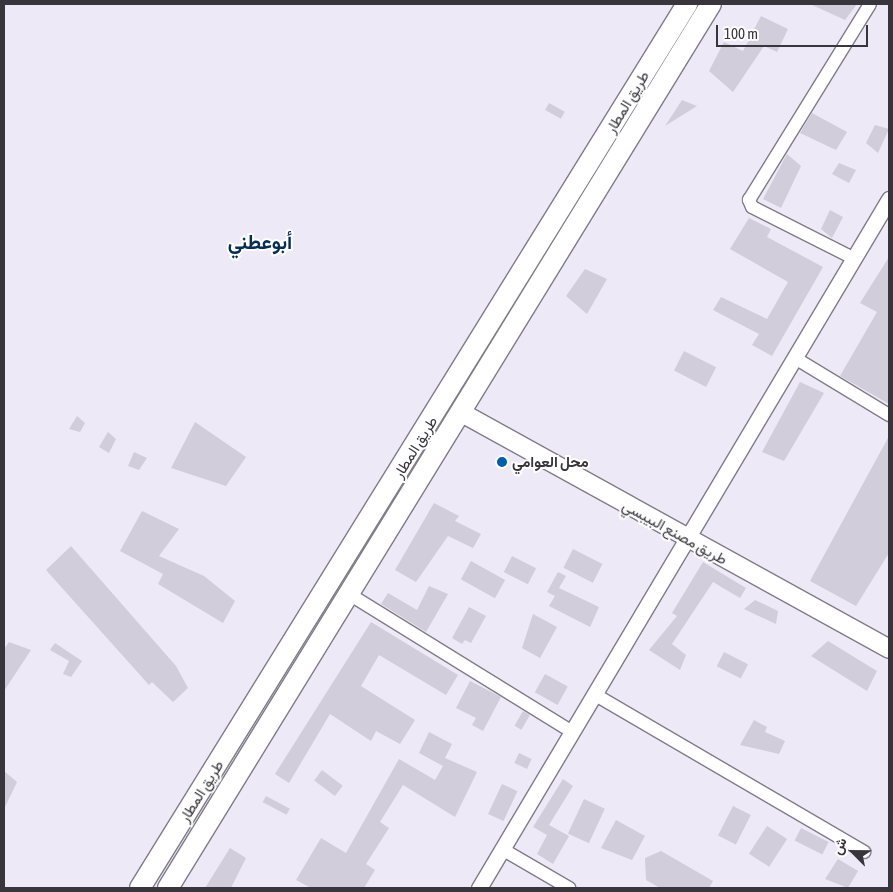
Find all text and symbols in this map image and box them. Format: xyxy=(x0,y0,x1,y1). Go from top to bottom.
scale bar xyxy=(718,15,870,47)
text: 100 m xyxy=(724,25,758,42)
street label: طريق المطار xyxy=(601,68,653,136)
district label: أبوعطني xyxy=(228,229,292,253)
street label: طريق المطار xyxy=(389,413,441,481)
place label: محل العوامي xyxy=(512,453,589,471)
marker: محل العوامي xyxy=(496,456,508,468)
street label: طريق مصنع البيبسي xyxy=(620,496,730,568)
street label: طريق المطار xyxy=(175,757,227,825)
north arrow xyxy=(828,827,878,877)
text: ش xyxy=(829,835,850,857)

